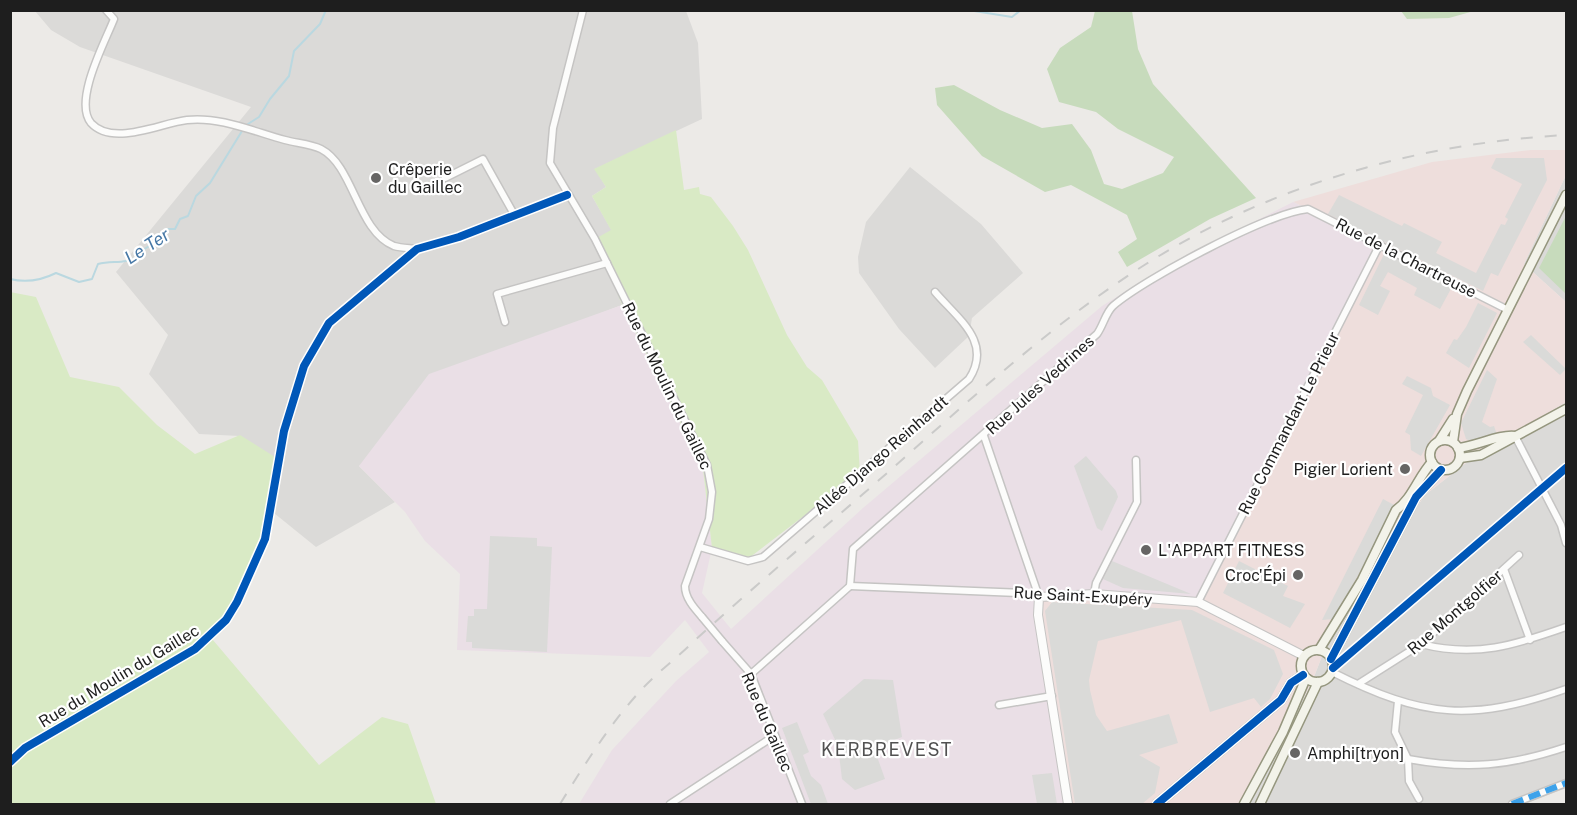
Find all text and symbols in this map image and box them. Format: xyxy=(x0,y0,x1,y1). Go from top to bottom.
place label: Crêperie du Gaillec xyxy=(388,160,462,197)
marker: Crêperie du Gaillec xyxy=(369,171,383,185)
street label: Rue de la Chartreuse xyxy=(1332,214,1480,302)
water label: Le Ter xyxy=(121,224,174,268)
street label: Rue du Moulin du Gaillec xyxy=(618,299,716,473)
street label: Rue Commandant Le Prieur xyxy=(1234,328,1344,518)
street label: Rue Jules Vedrines xyxy=(982,331,1098,439)
street label: Allée Django Reinhardt xyxy=(810,392,952,518)
place label: Pigier Lorient xyxy=(1293,460,1393,479)
marker: Pigier Lorient xyxy=(1398,462,1412,476)
place label: L'APPART FITNESS xyxy=(1158,541,1305,560)
marker: L'APPART FITNESS xyxy=(1139,543,1153,557)
place label: Croc'Épi xyxy=(1225,565,1286,585)
street label: Rue Montgolfier xyxy=(1404,566,1506,658)
marker: Croc'Épi xyxy=(1291,568,1305,582)
street label: Rue Saint-Exupéry xyxy=(1013,583,1153,609)
street label: Rue du Moulin du Gaillec xyxy=(35,621,203,731)
street label: Rue du Gaillec xyxy=(737,669,797,775)
district label: KERBREVEST xyxy=(821,739,953,760)
place label: Amphi[tryon] xyxy=(1307,744,1404,763)
marker: Amphi[tryon] xyxy=(1288,746,1302,760)

